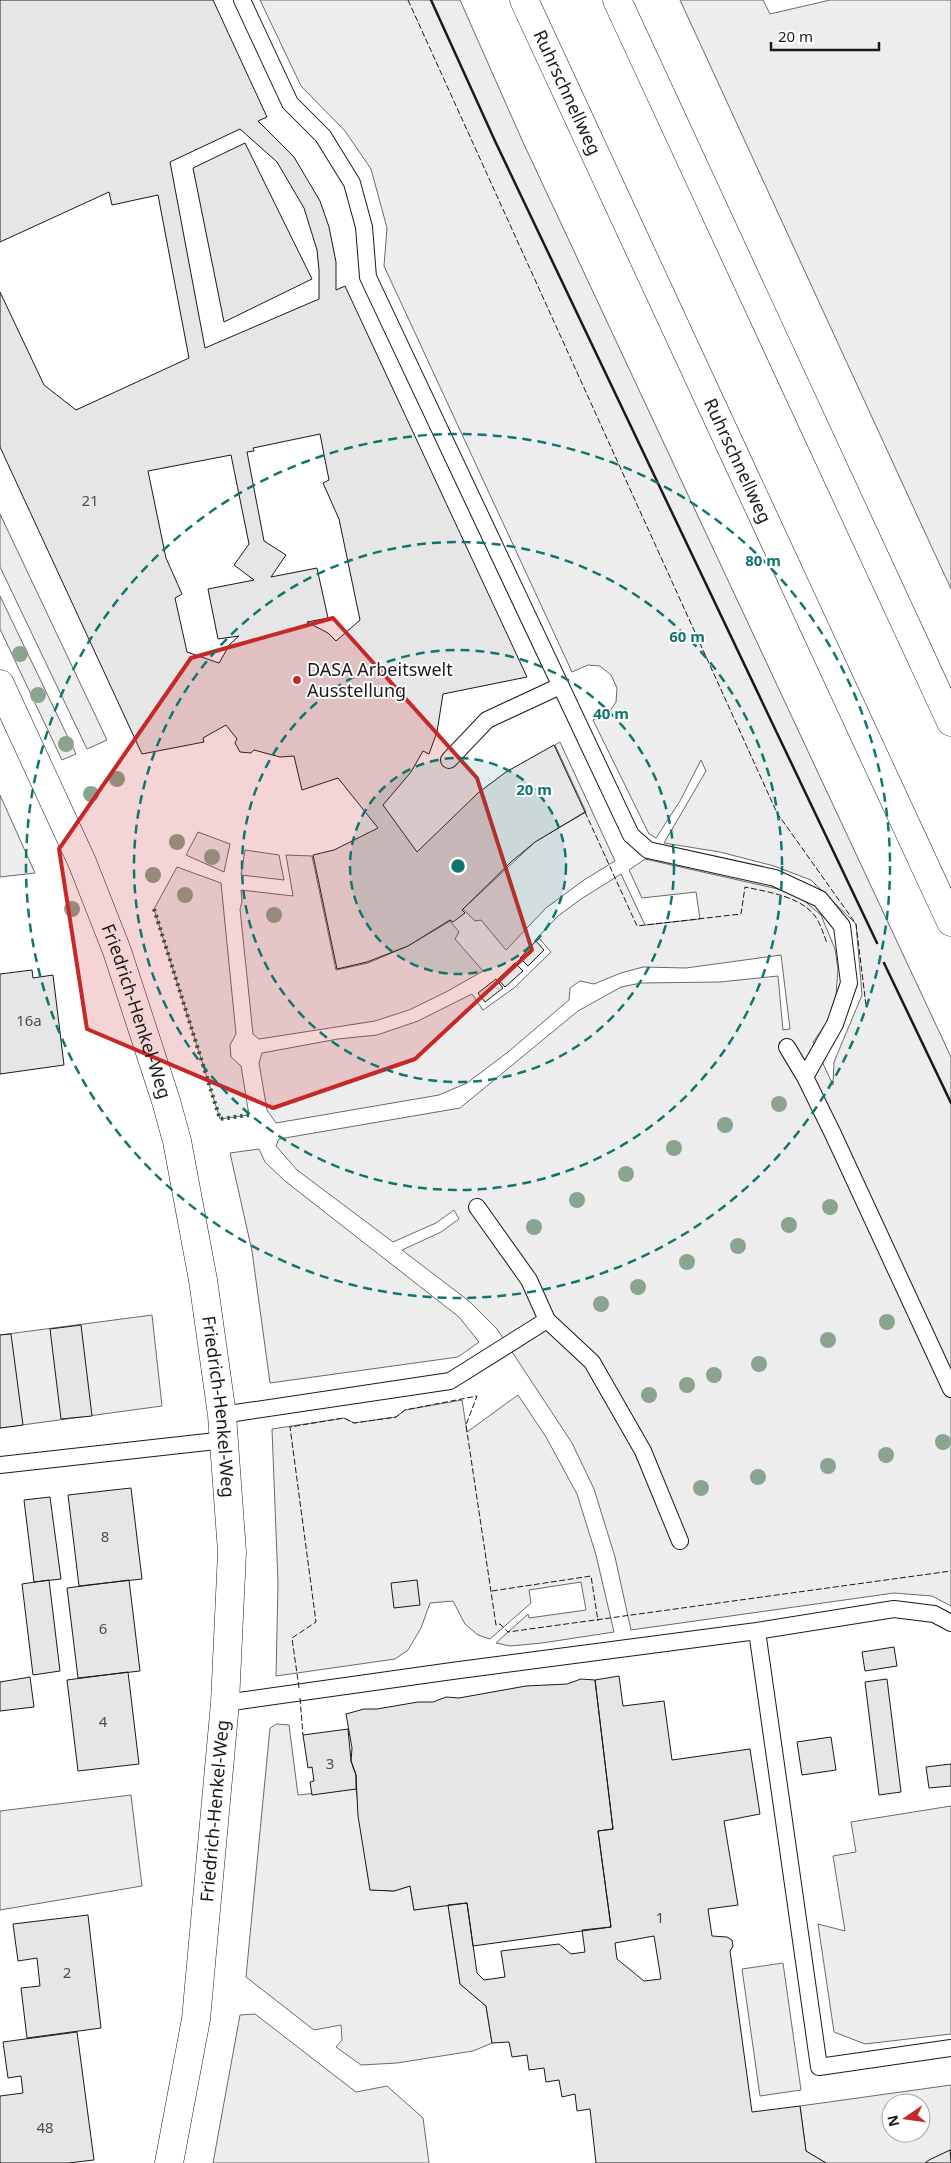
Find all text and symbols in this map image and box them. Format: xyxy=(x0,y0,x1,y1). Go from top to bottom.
scale bar xyxy=(771,20,878,52)
street label: Ruhrschnellweg xyxy=(528,26,607,159)
text: 20 m xyxy=(778,26,813,46)
street label: Ruhrschnellweg xyxy=(699,394,778,527)
house number: 21 xyxy=(81,490,99,510)
text: 80 m xyxy=(745,550,781,570)
text: 60 m xyxy=(669,626,705,646)
place label: DASA Arbeitswelt Ausstellung xyxy=(307,657,453,702)
marker: DASA Arbeitswelt Ausstellung xyxy=(291,674,303,686)
text: 40 m xyxy=(593,703,629,723)
text: 20 m xyxy=(516,779,552,799)
centre of rings xyxy=(449,857,467,875)
street label: Friedrich-Henkel-Weg xyxy=(97,920,177,1102)
house number: 16a xyxy=(16,1010,42,1030)
street label: Friedrich-Henkel-Weg xyxy=(197,1314,241,1498)
house number: 8 xyxy=(101,1526,109,1546)
house number: 6 xyxy=(99,1618,107,1638)
house number: 4 xyxy=(99,1711,108,1731)
street label: Friedrich-Henkel-Weg xyxy=(194,1719,234,1903)
house number: 3 xyxy=(326,1753,334,1773)
house number: 1 xyxy=(656,1907,664,1927)
house number: 2 xyxy=(63,1962,71,1982)
north arrow xyxy=(881,2093,931,2143)
text: N xyxy=(882,2113,903,2129)
house number: 48 xyxy=(36,2117,54,2137)

